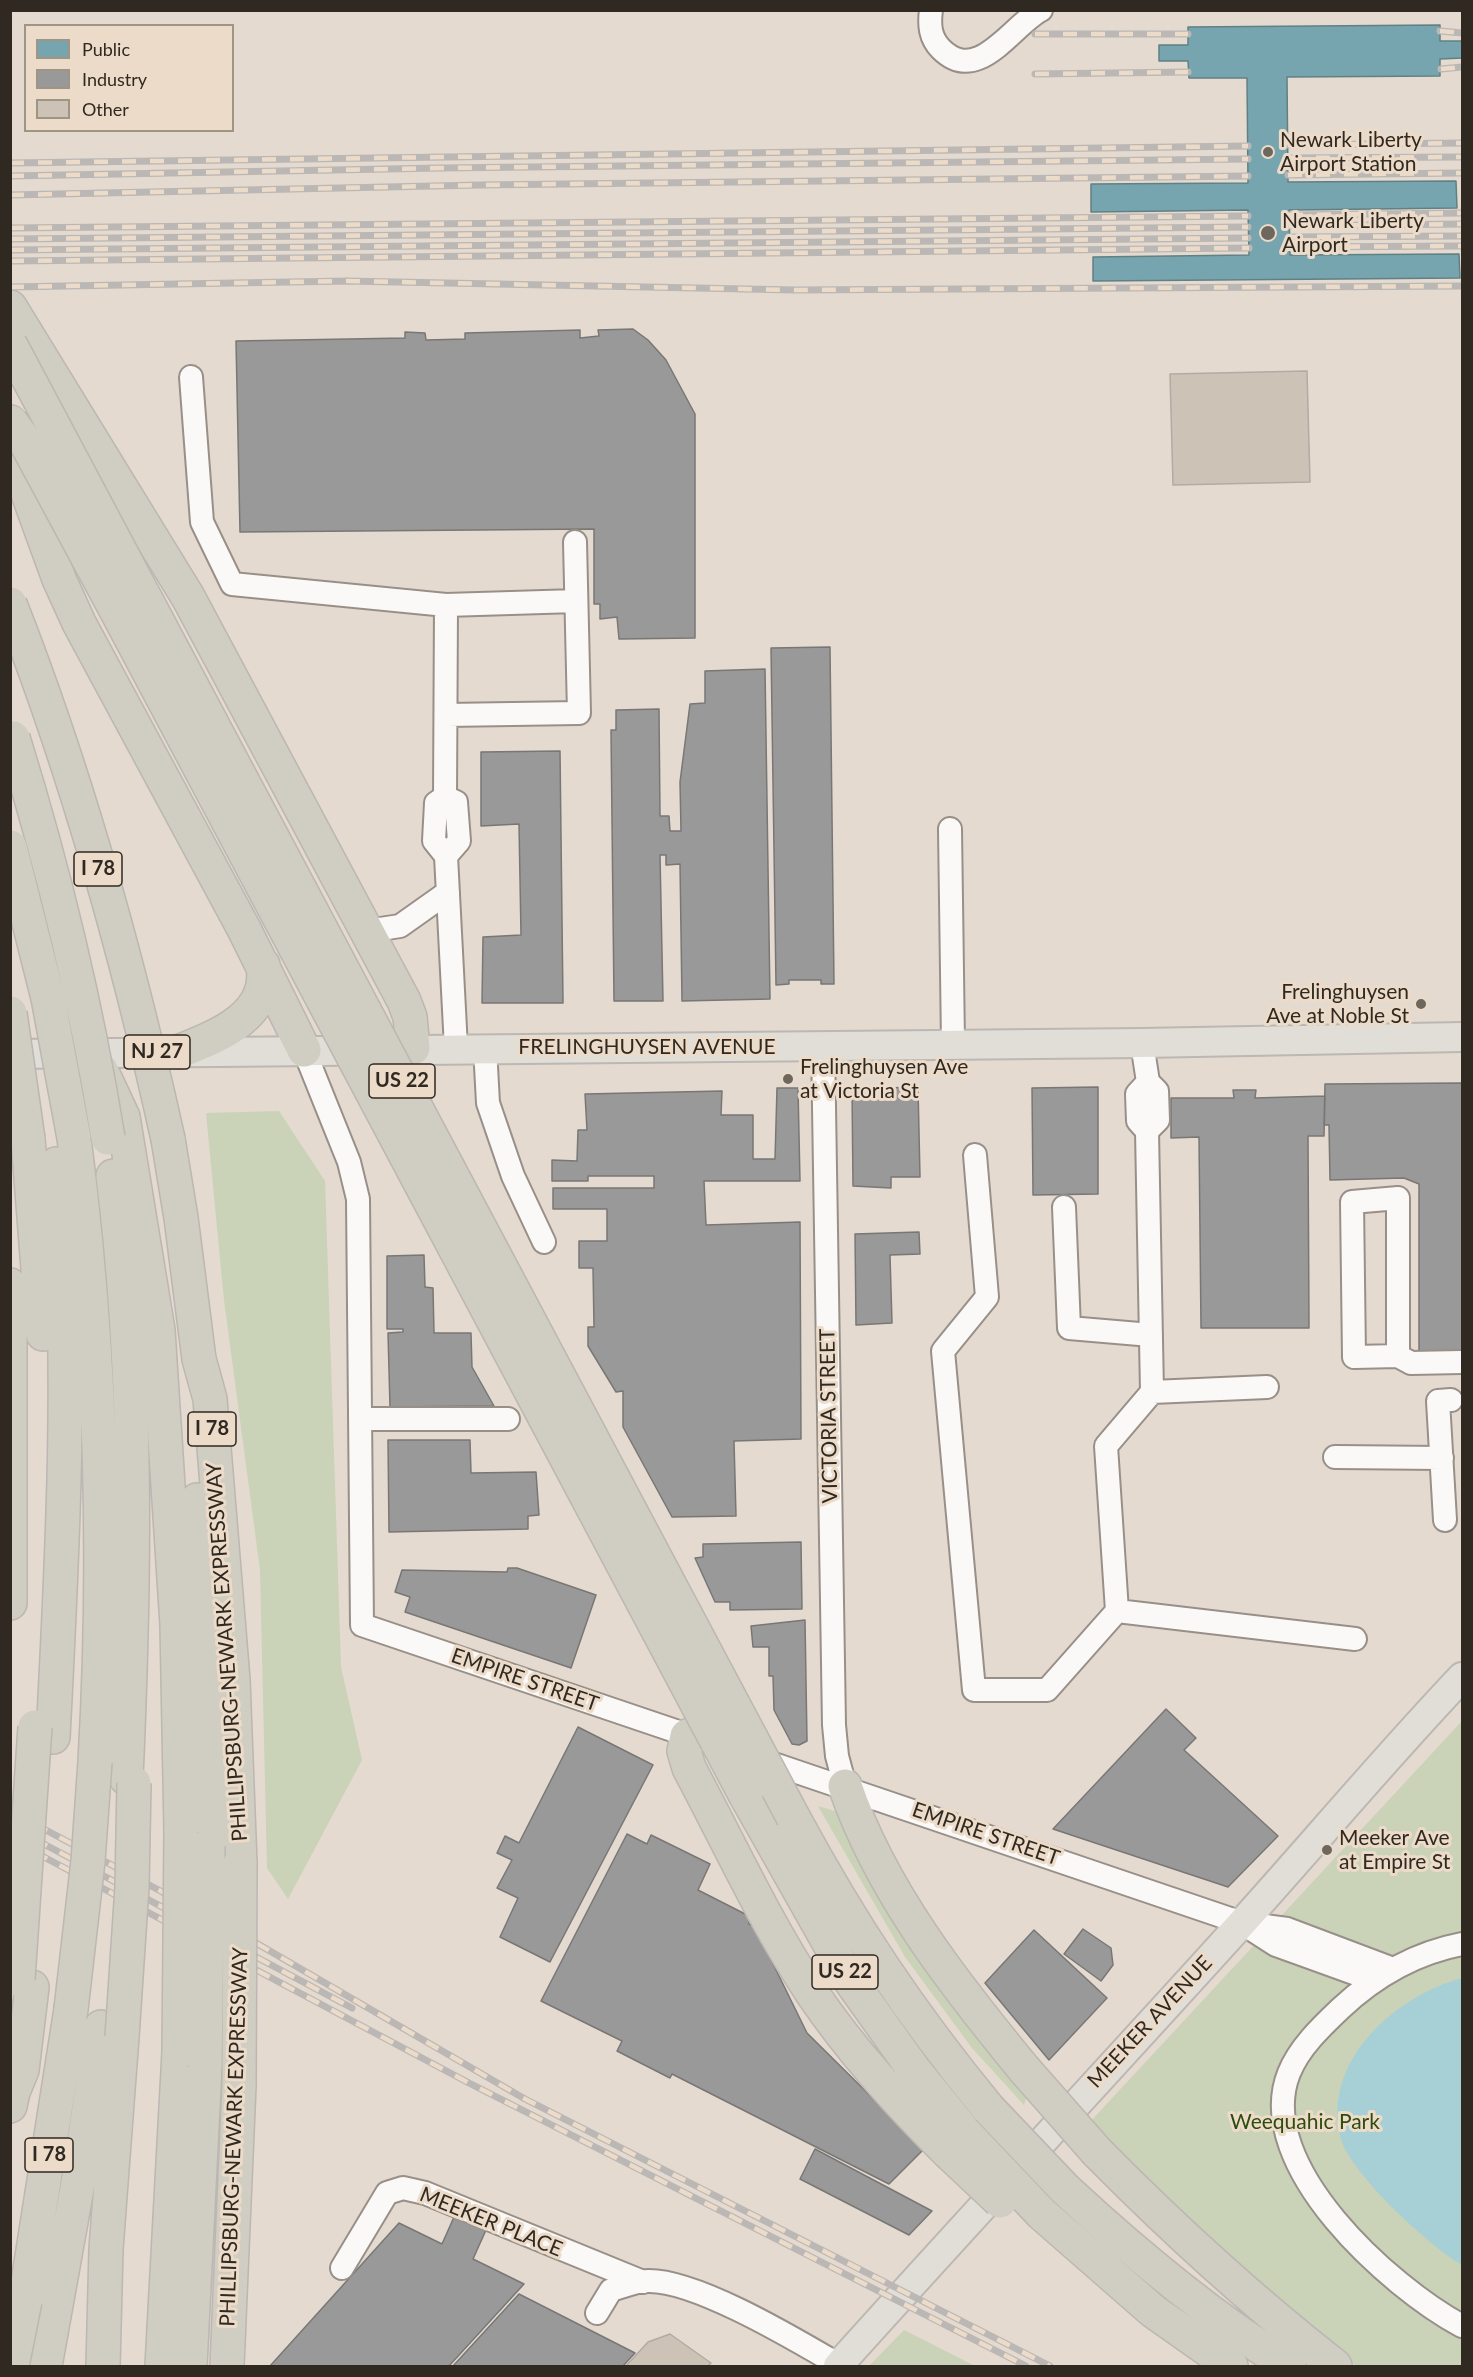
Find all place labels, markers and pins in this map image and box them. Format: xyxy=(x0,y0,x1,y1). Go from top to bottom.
place label: Newark Liberty Airport Station xyxy=(1280,127,1422,177)
marker: Newark Liberty Airport Station xyxy=(1261,145,1275,159)
place label: Newark Liberty Airport xyxy=(1282,208,1424,258)
marker: Newark Liberty Airport xyxy=(1259,224,1277,242)
place label: Frelinghuysen Ave at Noble St xyxy=(1266,979,1409,1029)
marker: Frelinghuysen Ave at Noble St xyxy=(1414,997,1428,1011)
place label: Frelinghuysen Ave at Victoria St xyxy=(800,1054,968,1104)
marker: Frelinghuysen Ave at Victoria St xyxy=(781,1072,795,1086)
place label: Meeker Ave at Empire St xyxy=(1339,1825,1450,1875)
marker: Meeker Ave at Empire St xyxy=(1320,1843,1334,1857)

